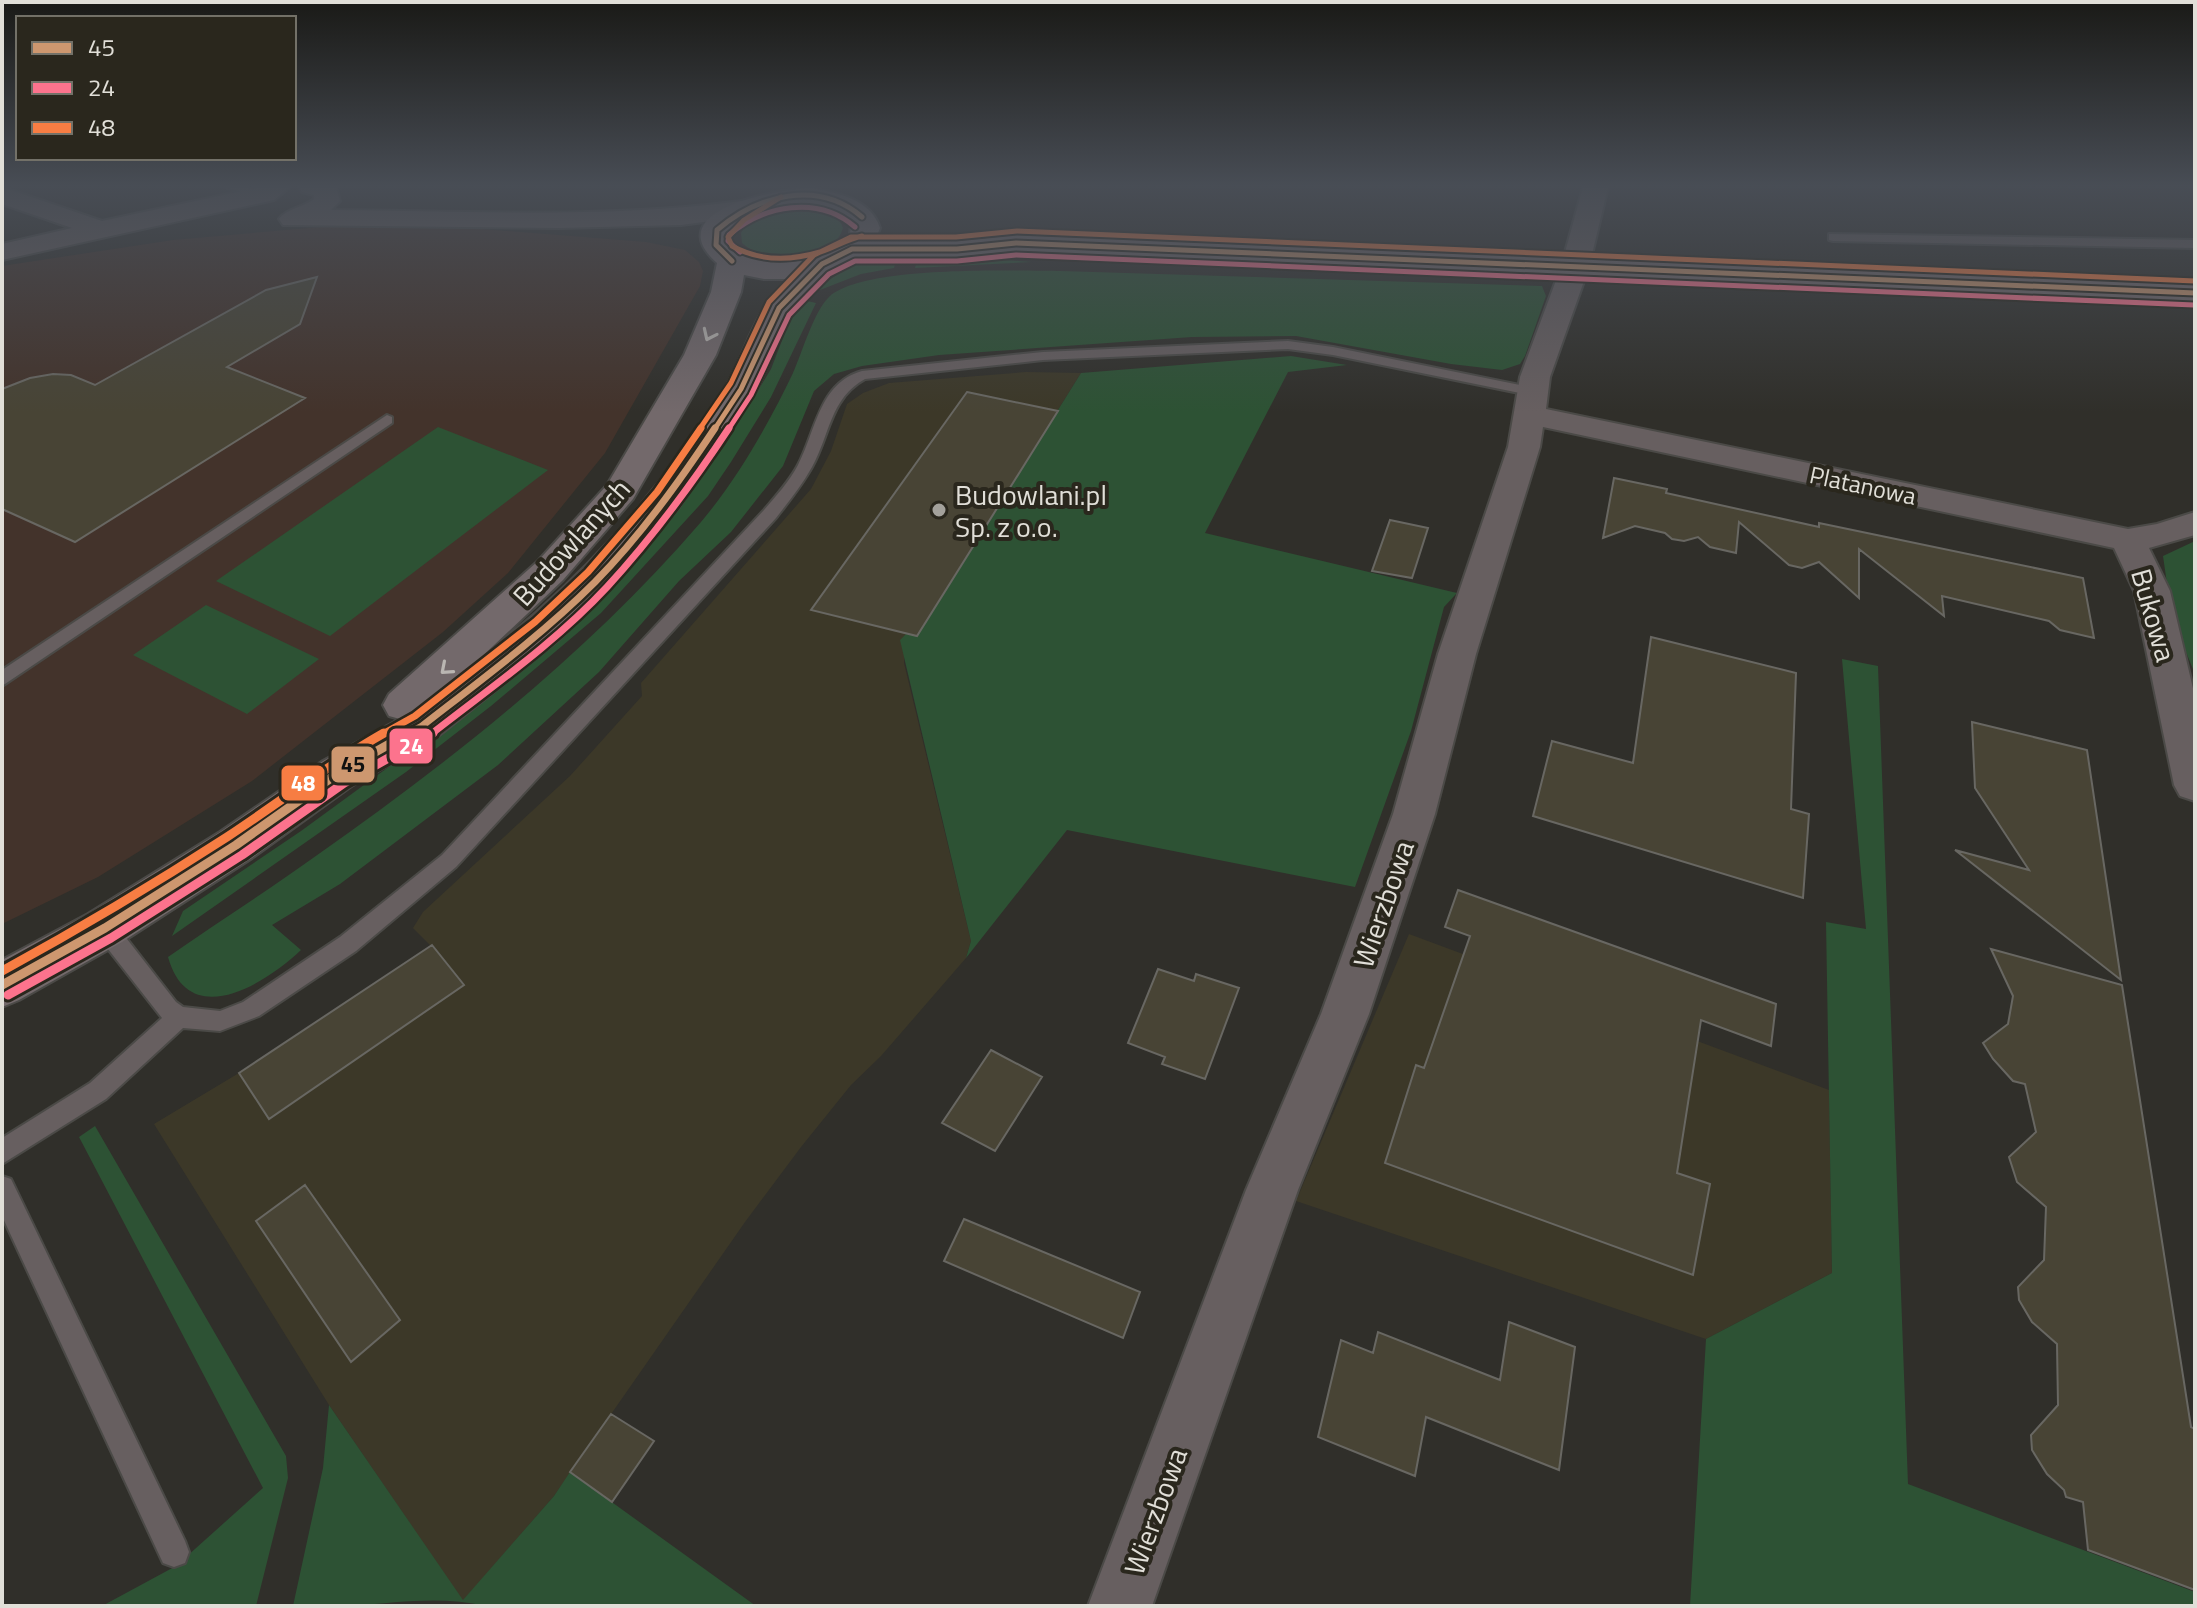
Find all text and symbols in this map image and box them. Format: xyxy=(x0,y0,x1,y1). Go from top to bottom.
legend xyxy=(16,16,296,160)
text: 45 xyxy=(88,29,115,65)
text: 24 xyxy=(88,69,115,105)
text: 48 xyxy=(88,109,115,145)
one-way arrow xyxy=(703,326,719,341)
street label: Platanowa xyxy=(1806,456,1920,514)
street label: Budowlanych xyxy=(502,469,640,615)
place label: Budowlani.pl Sp. z o.o. xyxy=(955,473,1107,548)
marker: Budowlani.pl Sp. z o.o. xyxy=(930,501,948,519)
street label: Bukowa xyxy=(2120,563,2188,667)
one-way arrow xyxy=(440,660,455,674)
line badge: 24 xyxy=(388,727,434,765)
text: 24 xyxy=(399,729,423,763)
line badge: 45 xyxy=(330,745,376,784)
text: 45 xyxy=(341,747,365,781)
line badge: 48 xyxy=(280,764,326,802)
text: 48 xyxy=(291,766,315,800)
street label: Wierzbowa xyxy=(1341,835,1425,973)
street label: Wierzbowa xyxy=(1112,1442,1198,1580)

